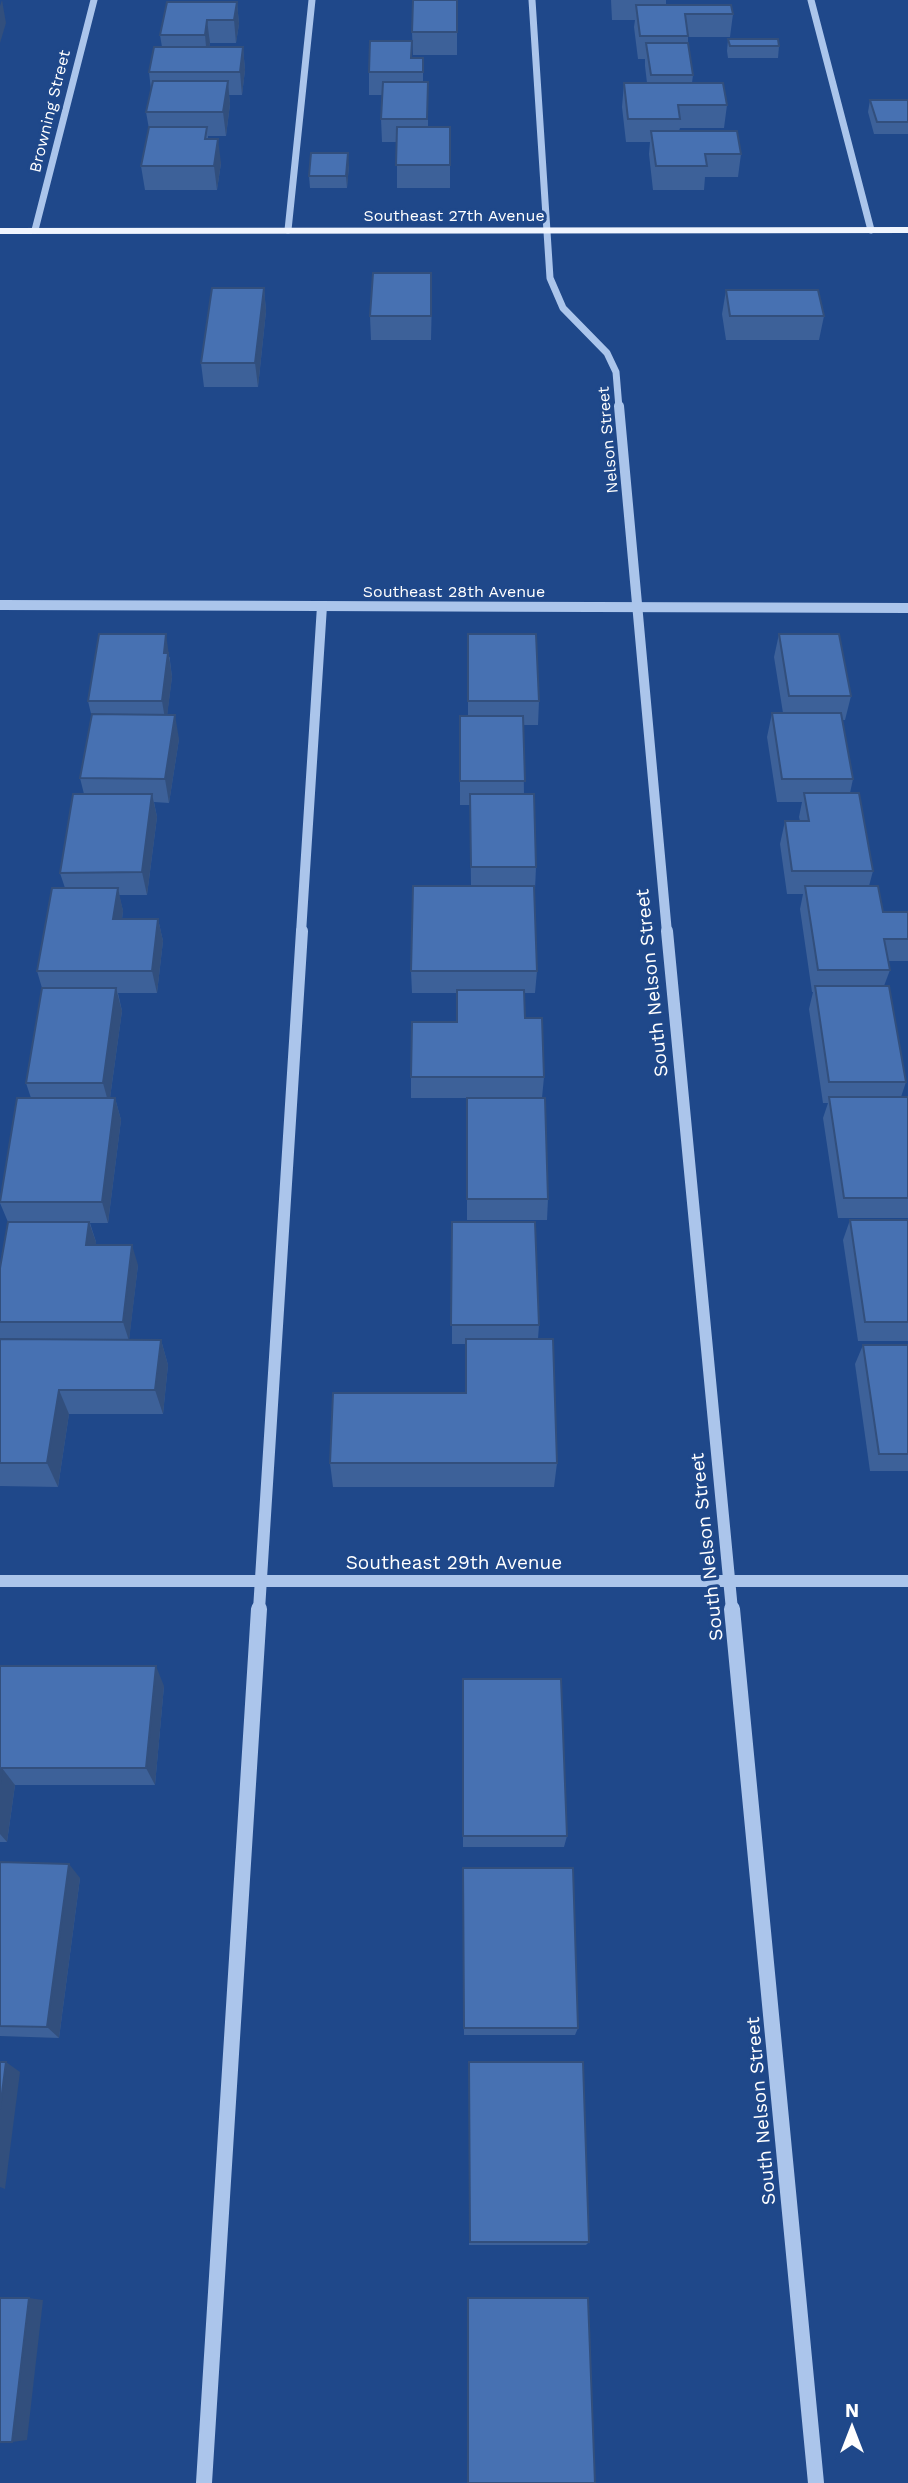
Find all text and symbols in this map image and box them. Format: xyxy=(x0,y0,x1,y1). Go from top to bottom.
street label: Browning Street xyxy=(25,48,74,174)
street label: Southeast 27th Avenue xyxy=(363,206,545,225)
street label: Nelson Street xyxy=(593,385,622,494)
street label: Southeast 28th Avenue xyxy=(363,582,545,601)
street label: South Nelson Street xyxy=(630,888,673,1078)
street label: South Nelson Street xyxy=(685,1452,728,1642)
street label: Southeast 29th Avenue xyxy=(346,1551,562,1574)
street label: South Nelson Street xyxy=(741,2016,780,2206)
north arrow xyxy=(817,2392,887,2462)
text: N xyxy=(845,2399,859,2422)

